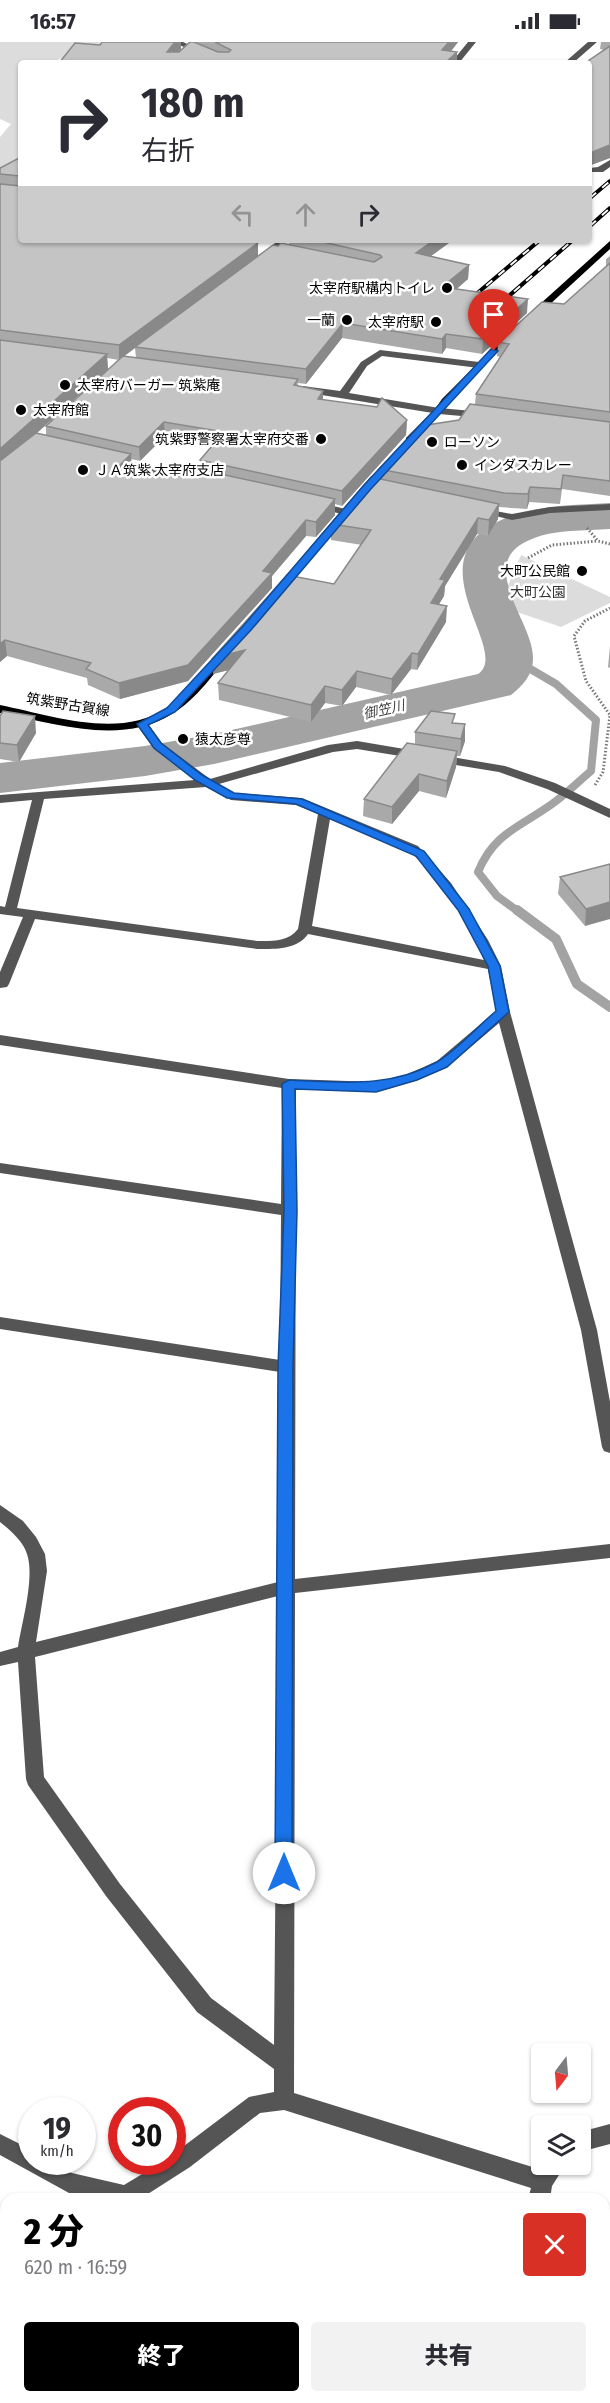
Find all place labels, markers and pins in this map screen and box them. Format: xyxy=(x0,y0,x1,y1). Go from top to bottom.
place label: 太宰府駅構内トイレ xyxy=(309,280,435,297)
marker: 太宰府駅構内トイレ xyxy=(440,281,454,295)
pin xyxy=(468,289,519,351)
place label: 一蘭 xyxy=(307,312,335,329)
marker: 一蘭 xyxy=(340,313,354,327)
place label: 太宰府駅 xyxy=(368,314,424,331)
marker: 太宰府駅 xyxy=(429,315,443,329)
place label: 太宰府バーガー 筑紫庵 xyxy=(77,377,220,394)
marker: 太宰府バーガー 筑紫庵 xyxy=(58,378,72,392)
place label: 太宰府館 xyxy=(33,402,89,419)
marker: 太宰府館 xyxy=(14,403,28,417)
place label: 筑紫野警察署太宰府交番 xyxy=(155,431,309,448)
marker: 筑紫野警察署太宰府交番 xyxy=(314,432,328,446)
place label: ローソン xyxy=(444,434,500,451)
marker: ローソン xyxy=(425,435,439,449)
place label: インダスカレー xyxy=(474,457,572,474)
marker: インダスカレー xyxy=(455,458,469,472)
place label: ＪＡ筑紫 太宰府支店 xyxy=(95,462,224,479)
marker: ＪＡ筑紫 太宰府支店 xyxy=(76,463,90,477)
place label: 大町公民館 xyxy=(500,563,570,580)
marker: 大町公民館 xyxy=(575,564,589,578)
place label: 猿太彦尊 xyxy=(195,731,251,748)
marker: 猿太彦尊 xyxy=(176,732,190,746)

